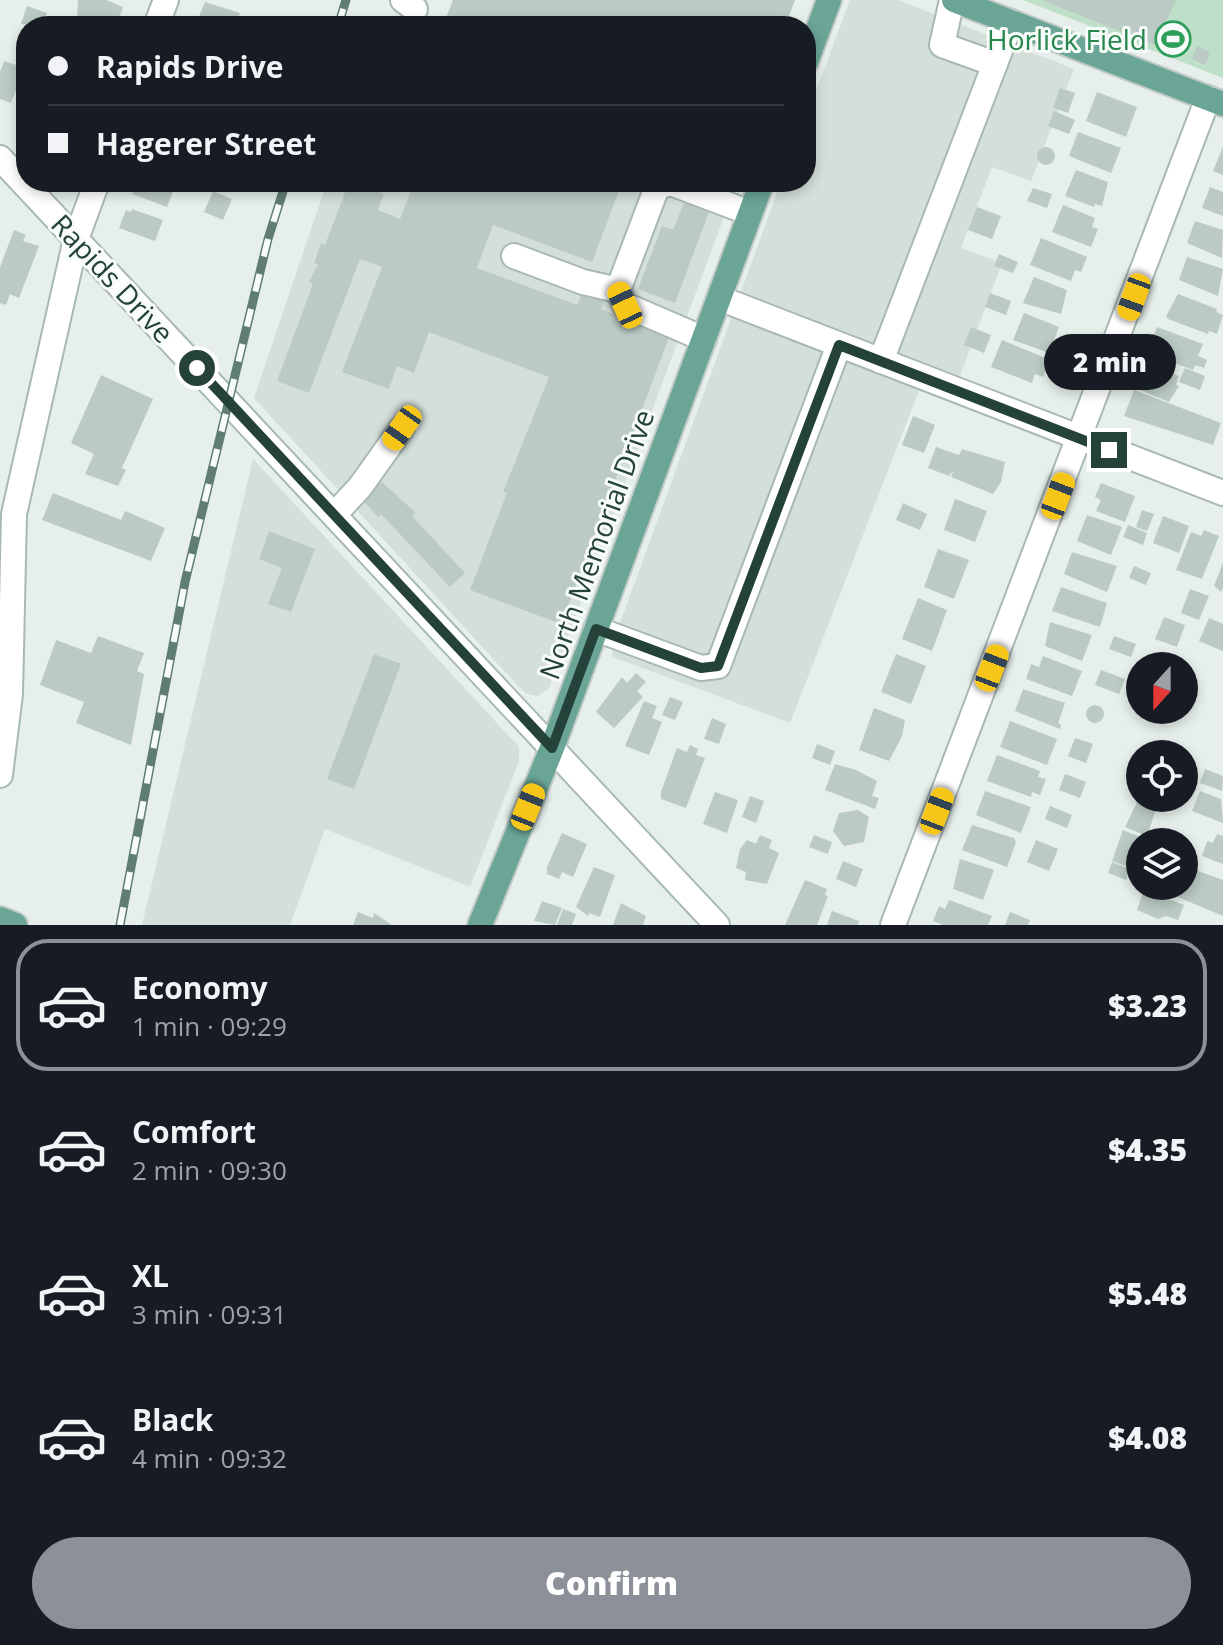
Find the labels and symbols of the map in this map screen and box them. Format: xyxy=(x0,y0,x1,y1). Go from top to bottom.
place label: Horlick Field xyxy=(987,20,1147,58)
sports icon: Horlick Field xyxy=(1154,20,1192,58)
street label: Rapids Drive xyxy=(43,205,183,351)
car xyxy=(1115,270,1153,324)
car xyxy=(604,278,646,332)
callout: 2 min xyxy=(1043,334,1175,390)
route start xyxy=(179,350,215,386)
car xyxy=(378,401,426,455)
street label: North Memorial Drive xyxy=(530,404,662,684)
route end xyxy=(1091,432,1127,468)
car xyxy=(1038,469,1078,523)
car xyxy=(972,641,1012,695)
north arrow xyxy=(1126,652,1198,724)
car xyxy=(508,780,548,834)
car xyxy=(917,784,957,838)

